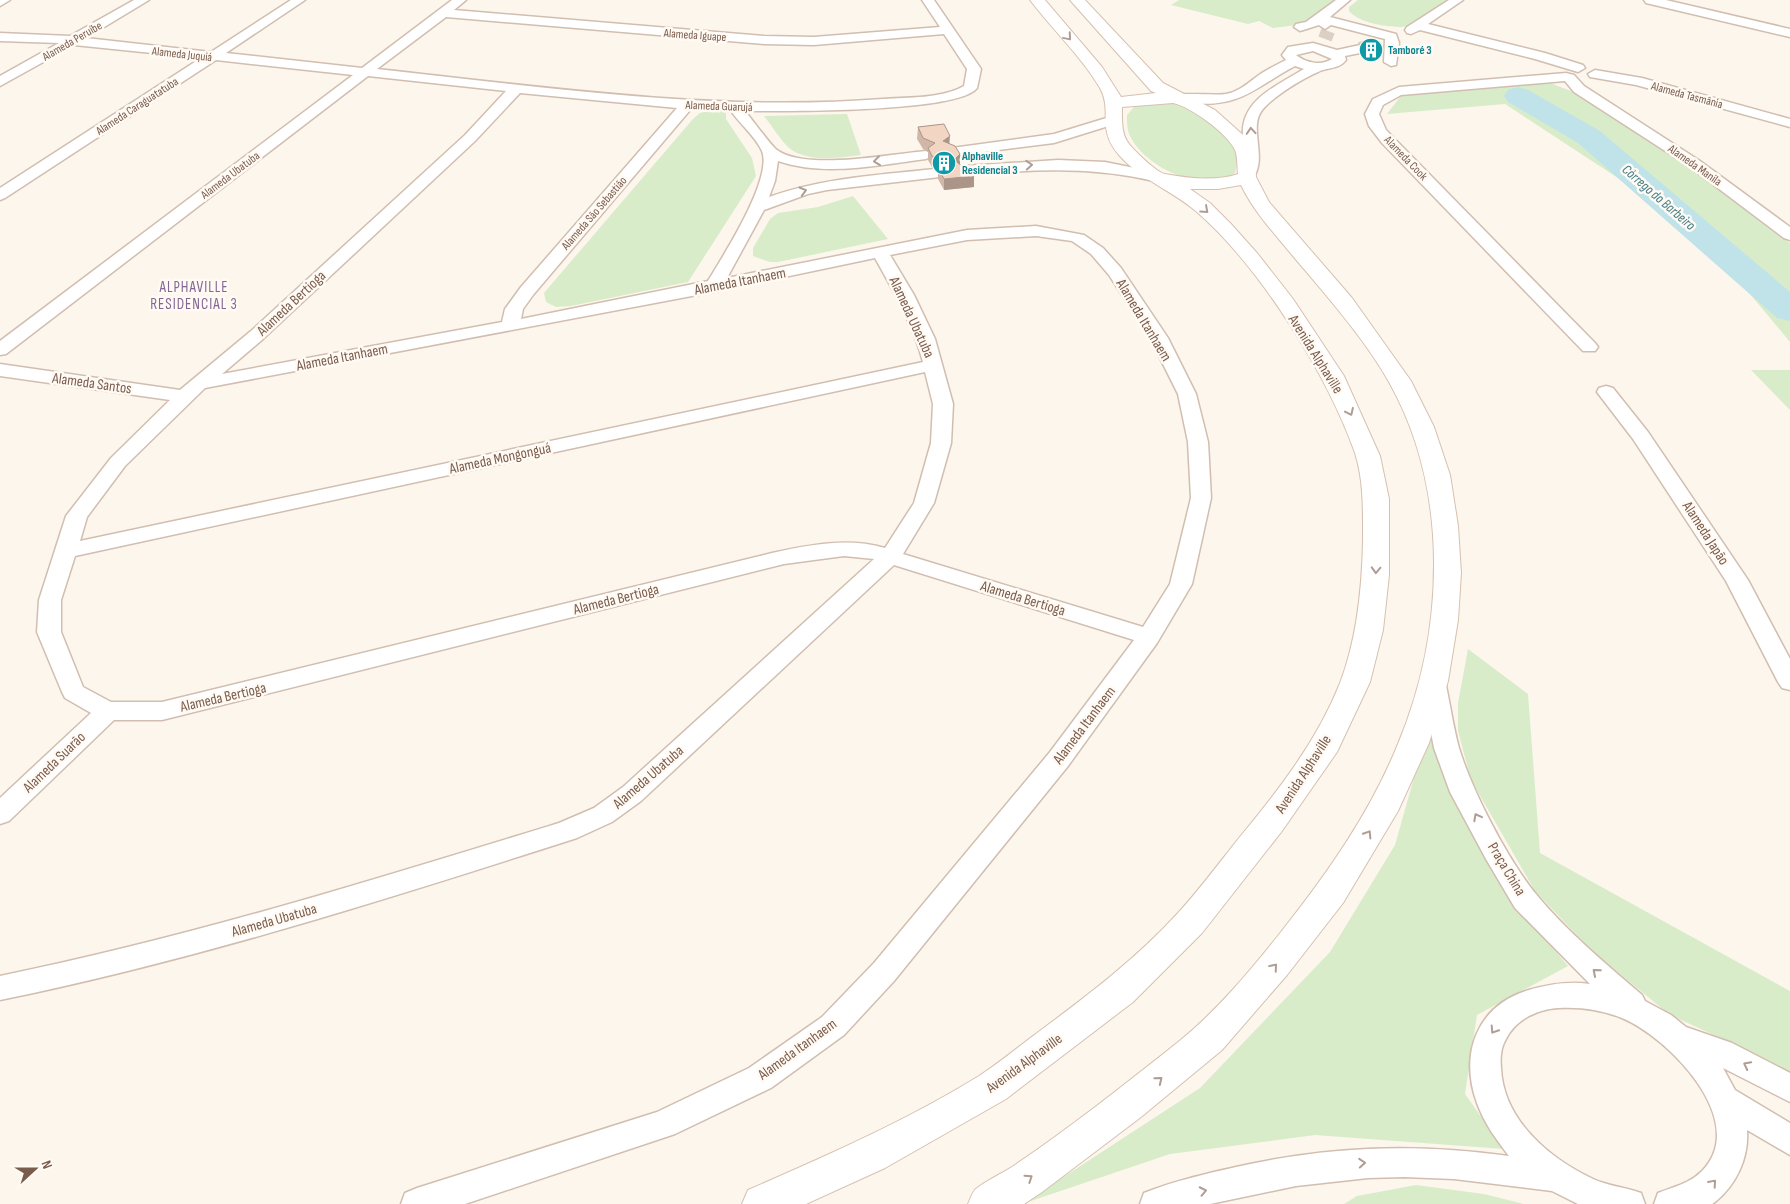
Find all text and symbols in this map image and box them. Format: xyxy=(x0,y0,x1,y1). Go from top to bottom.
street label: Alameda Peruíbe xyxy=(39,18,105,65)
street label: Alameda Iguape xyxy=(662,26,727,45)
one-way arrow xyxy=(1063,32,1072,41)
building icon: Tamboré 3 xyxy=(1358,37,1384,63)
place label: Tamboré 3 xyxy=(1388,43,1432,58)
street label: Alameda Juquiá xyxy=(150,44,213,65)
street label: Alameda Caraguatatuba xyxy=(92,74,182,139)
street label: Alameda Tasmânia xyxy=(1648,78,1725,112)
street label: Alameda Guarujá xyxy=(684,98,753,115)
one-way arrow xyxy=(1245,126,1256,134)
street label: Alameda Cook xyxy=(1380,132,1431,184)
street label: Alameda Manila xyxy=(1664,141,1725,190)
street label: Alameda Ubatuba xyxy=(197,148,263,203)
place label: Alphaville Residencial 3 xyxy=(961,149,1018,178)
building icon: Alphaville Residencial 3 xyxy=(931,150,957,176)
one-way arrow xyxy=(873,155,881,166)
one-way arrow xyxy=(1025,159,1033,170)
water label: Córrego do Barbeiro xyxy=(1619,161,1699,234)
street label: Alameda São Sebastião xyxy=(558,174,630,254)
one-way arrow xyxy=(798,186,806,196)
one-way arrow xyxy=(1200,204,1209,213)
street label: Alameda Itanhaem xyxy=(692,263,787,300)
street label: Alameda Bertioga xyxy=(252,266,330,341)
street label: Alameda Ubatuba xyxy=(884,273,939,361)
street label: Alameda Itanhaem xyxy=(1111,275,1176,365)
district label: ALPHAVILLE RESIDENCIAL 3 xyxy=(150,278,238,314)
street label: Avenida Alphaville xyxy=(1283,310,1347,397)
street label: Alameda Itanhaem xyxy=(294,339,389,376)
street label: Alameda Santos xyxy=(50,368,133,398)
one-way arrow xyxy=(1344,407,1355,416)
street label: Alameda Mongonguá xyxy=(447,438,553,479)
street label: Alameda Japão xyxy=(1677,497,1733,569)
one-way arrow xyxy=(1371,567,1381,575)
street label: Alameda Bertioga xyxy=(977,576,1068,620)
street label: Alameda Bertioga xyxy=(570,580,661,620)
street label: Alameda Bertioga xyxy=(177,678,268,717)
street label: Alameda Itanhaem xyxy=(1048,683,1120,769)
street label: Alameda Suarão xyxy=(18,728,90,798)
street label: Avenida Alphaville xyxy=(1271,732,1336,818)
street label: Alameda Ubatuba xyxy=(608,741,688,814)
one-way arrow xyxy=(1473,813,1483,822)
one-way arrow xyxy=(1361,831,1371,840)
street label: Praça China xyxy=(1483,839,1530,900)
street label: Alameda Ubatuba xyxy=(229,899,319,942)
one-way arrow xyxy=(1268,963,1277,972)
one-way arrow xyxy=(1593,969,1602,978)
street label: Alameda Itanhaem xyxy=(753,1014,840,1085)
one-way arrow xyxy=(1491,1024,1500,1033)
street label: Avenida Alphaville xyxy=(982,1029,1066,1098)
one-way arrow xyxy=(1743,1061,1752,1071)
one-way arrow xyxy=(1153,1077,1162,1086)
north arrow xyxy=(10,1144,60,1194)
one-way arrow xyxy=(1359,1157,1367,1168)
text: N xyxy=(37,1158,56,1171)
one-way arrow xyxy=(1023,1175,1033,1184)
one-way arrow xyxy=(1707,1179,1716,1188)
one-way arrow xyxy=(1198,1186,1207,1197)

